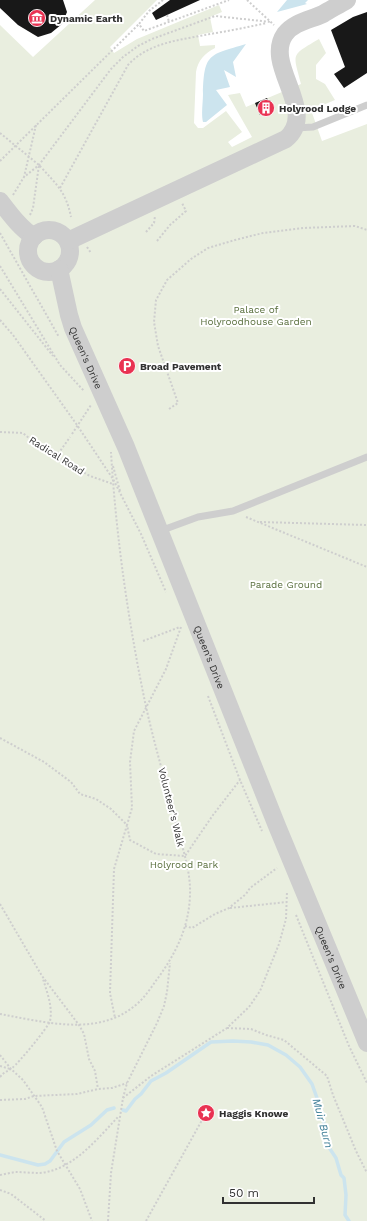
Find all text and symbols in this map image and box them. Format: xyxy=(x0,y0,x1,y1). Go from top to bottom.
museum icon: Dynamic Earth xyxy=(27,8,47,28)
place label: Dynamic Earth xyxy=(50,13,123,24)
building icon: Holyrood Lodge xyxy=(256,98,276,118)
place label: Holyrood Lodge xyxy=(279,103,356,114)
park label: Palace of Holyroodhouse Garden xyxy=(200,304,312,327)
street label: Queen's Drive xyxy=(67,325,104,391)
parking icon: Broad Pavement xyxy=(117,356,137,376)
place label: Broad Pavement xyxy=(140,361,222,372)
street label: Radical Road xyxy=(27,434,86,477)
park label: Parade Ground xyxy=(250,579,322,590)
street label: Queen's Drive xyxy=(192,624,227,691)
street label: Volunteer's Walk xyxy=(156,766,187,848)
park label: Holyrood Park xyxy=(150,859,218,870)
street label: Queen's Drive xyxy=(313,924,349,991)
water label: Muir Burn xyxy=(310,1097,335,1149)
place icon: Haggis Knowe xyxy=(196,1103,216,1123)
place label: Haggis Knowe xyxy=(219,1108,288,1119)
scale bar xyxy=(223,1179,314,1205)
text: 50 m xyxy=(229,1186,259,1200)

